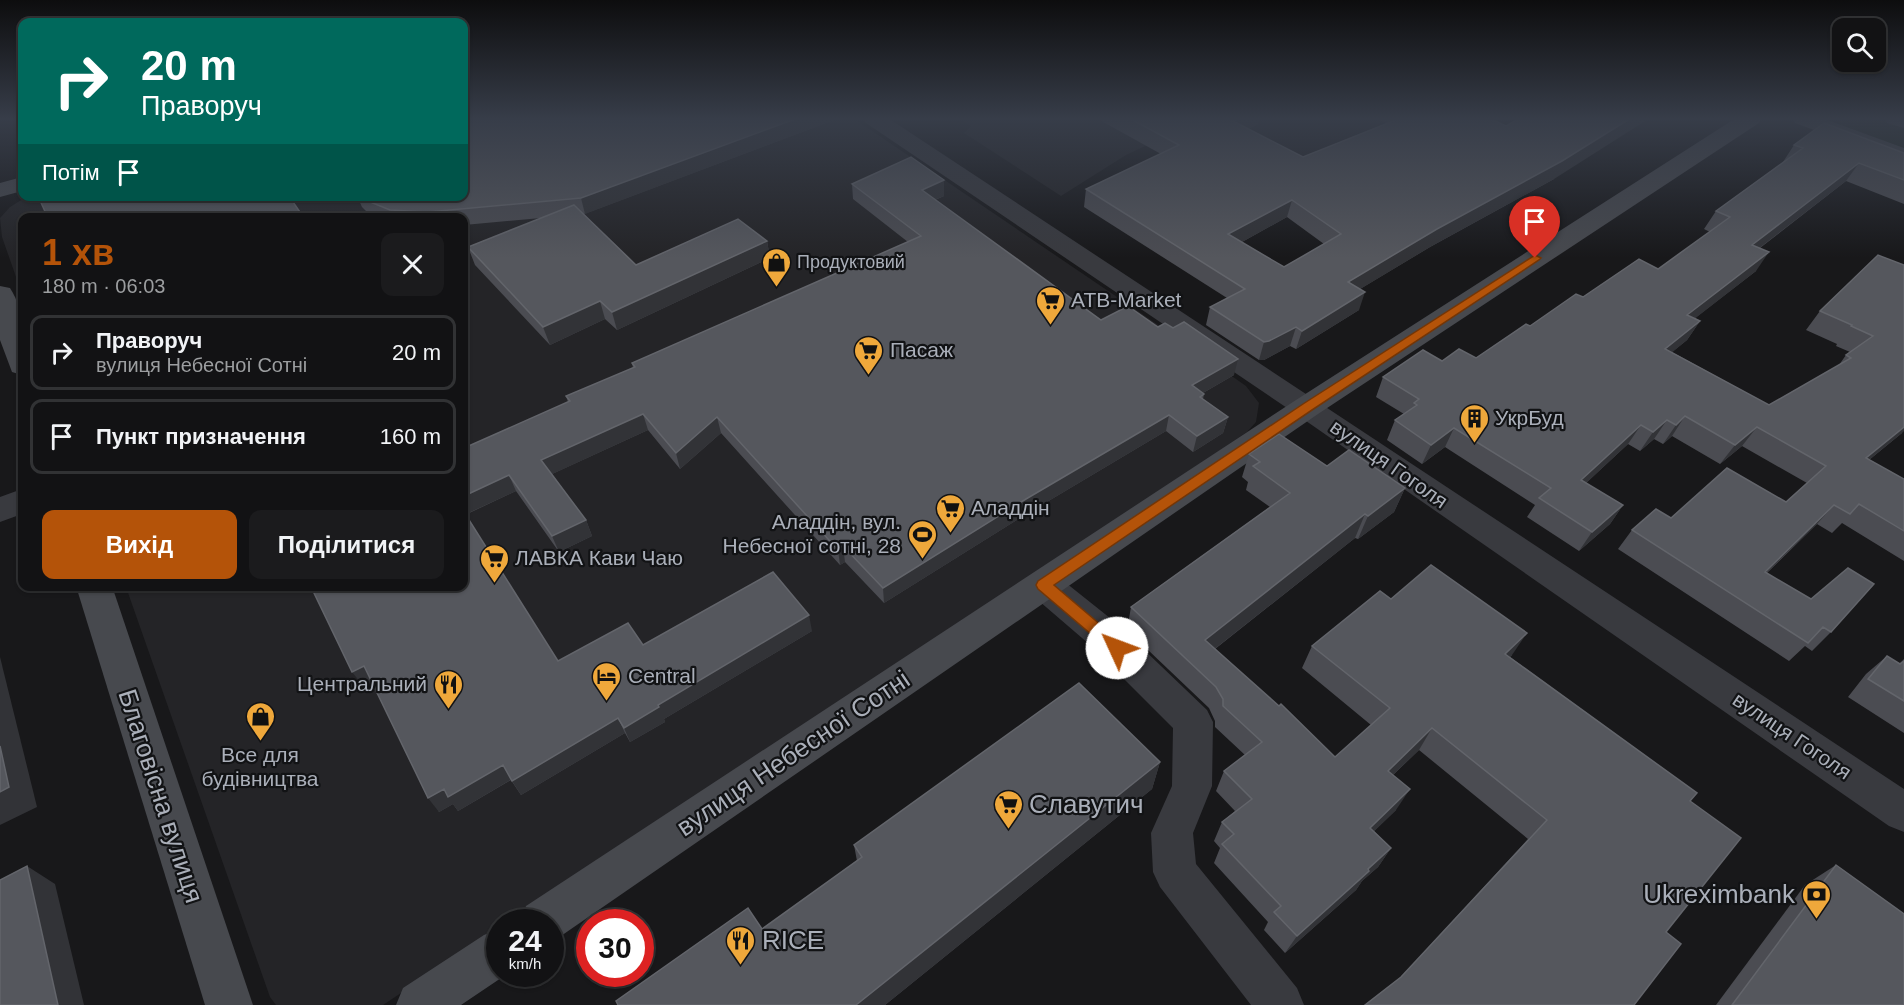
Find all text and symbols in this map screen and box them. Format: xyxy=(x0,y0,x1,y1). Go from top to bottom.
map controls xyxy=(1832,18,1886,72)
button: search xyxy=(1832,18,1886,72)
icon: right xyxy=(42,42,120,120)
text: 20 m xyxy=(141,42,237,89)
text: Праворуч xyxy=(141,91,262,121)
icon: arrive xyxy=(112,156,145,189)
text: Потім xyxy=(42,160,100,185)
pin xyxy=(1509,196,1560,258)
icon: arrive xyxy=(1518,205,1551,238)
text: 1 хв xyxy=(42,232,114,273)
button: close xyxy=(381,233,444,296)
shop icon: Продуктовий xyxy=(760,246,792,288)
place label: Продуктовий xyxy=(797,252,905,272)
text: 180 m · 06:03 xyxy=(42,275,165,297)
supermarket icon: ATB-Market xyxy=(1034,284,1066,326)
place label: ATB-Market xyxy=(1071,288,1182,311)
text: Праворуч xyxy=(96,328,202,353)
supermarket icon: Пасаж xyxy=(853,334,885,376)
icon: right xyxy=(45,336,78,369)
place label: Пасаж xyxy=(890,338,953,361)
text: 20 m xyxy=(392,340,441,365)
text: вулиця Небесної Сотні xyxy=(96,354,307,376)
building icon: УкрБуд xyxy=(1458,402,1490,444)
place label: УкрБуд xyxy=(1495,406,1564,429)
street label: вулиця Гоголя xyxy=(1326,415,1452,512)
icon: arrive xyxy=(45,420,78,453)
text: Пункт призначення xyxy=(96,424,306,449)
text: 160 m xyxy=(380,424,441,449)
supermarket icon: Аладдін xyxy=(934,492,966,534)
place label: Аладдін xyxy=(971,496,1050,519)
button: Вихід xyxy=(42,510,237,579)
button: Поділитися xyxy=(249,510,444,579)
place label: Аладдін, вул. Небесної сотні, 28 xyxy=(723,510,901,557)
sports icon: Аладдін, вул. Небесної сотні, 28 xyxy=(906,518,938,560)
supermarket icon: ЛАВКА Кави Чаю xyxy=(478,542,510,584)
place label: ЛАВКА Кави Чаю xyxy=(515,546,683,569)
position arrow xyxy=(1085,616,1149,680)
hotel icon: Central xyxy=(591,660,623,702)
place label: Central xyxy=(628,664,696,687)
street label: вулиця Небесної Сотні xyxy=(671,664,915,842)
restaurant icon: Центральний xyxy=(432,668,464,710)
place label: Центральний xyxy=(297,672,427,695)
street label: Благовісна вулиця xyxy=(112,685,210,907)
street label: вулиця Гоголя xyxy=(1729,688,1856,784)
shop icon: Все для будівництва xyxy=(244,700,276,742)
place label: Все для будівництва xyxy=(201,743,319,790)
supermarket icon: Славутич xyxy=(992,788,1024,830)
place label: Славутич xyxy=(1029,789,1144,819)
bank icon: Ukreximbank xyxy=(1800,878,1832,920)
place label: Ukreximbank xyxy=(1643,879,1796,909)
speed limit sign: 30 xyxy=(576,909,654,987)
text: 24 xyxy=(508,924,542,957)
restaurant icon: RICE xyxy=(725,924,757,966)
place label: RICE xyxy=(762,925,824,955)
text: km/h xyxy=(509,955,541,972)

